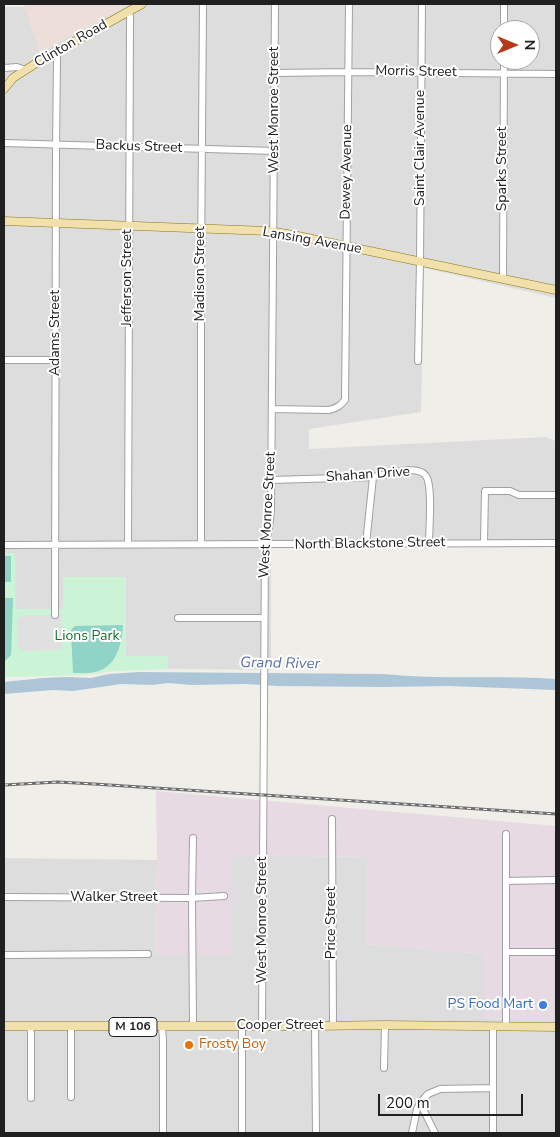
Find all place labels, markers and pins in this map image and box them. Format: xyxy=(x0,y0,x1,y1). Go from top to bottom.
place label: PS Food Mart xyxy=(448,997,533,1013)
marker: PS Food Mart xyxy=(537,999,549,1011)
place label: Frosty Boy xyxy=(199,1037,266,1053)
marker: Frosty Boy xyxy=(183,1039,195,1051)

